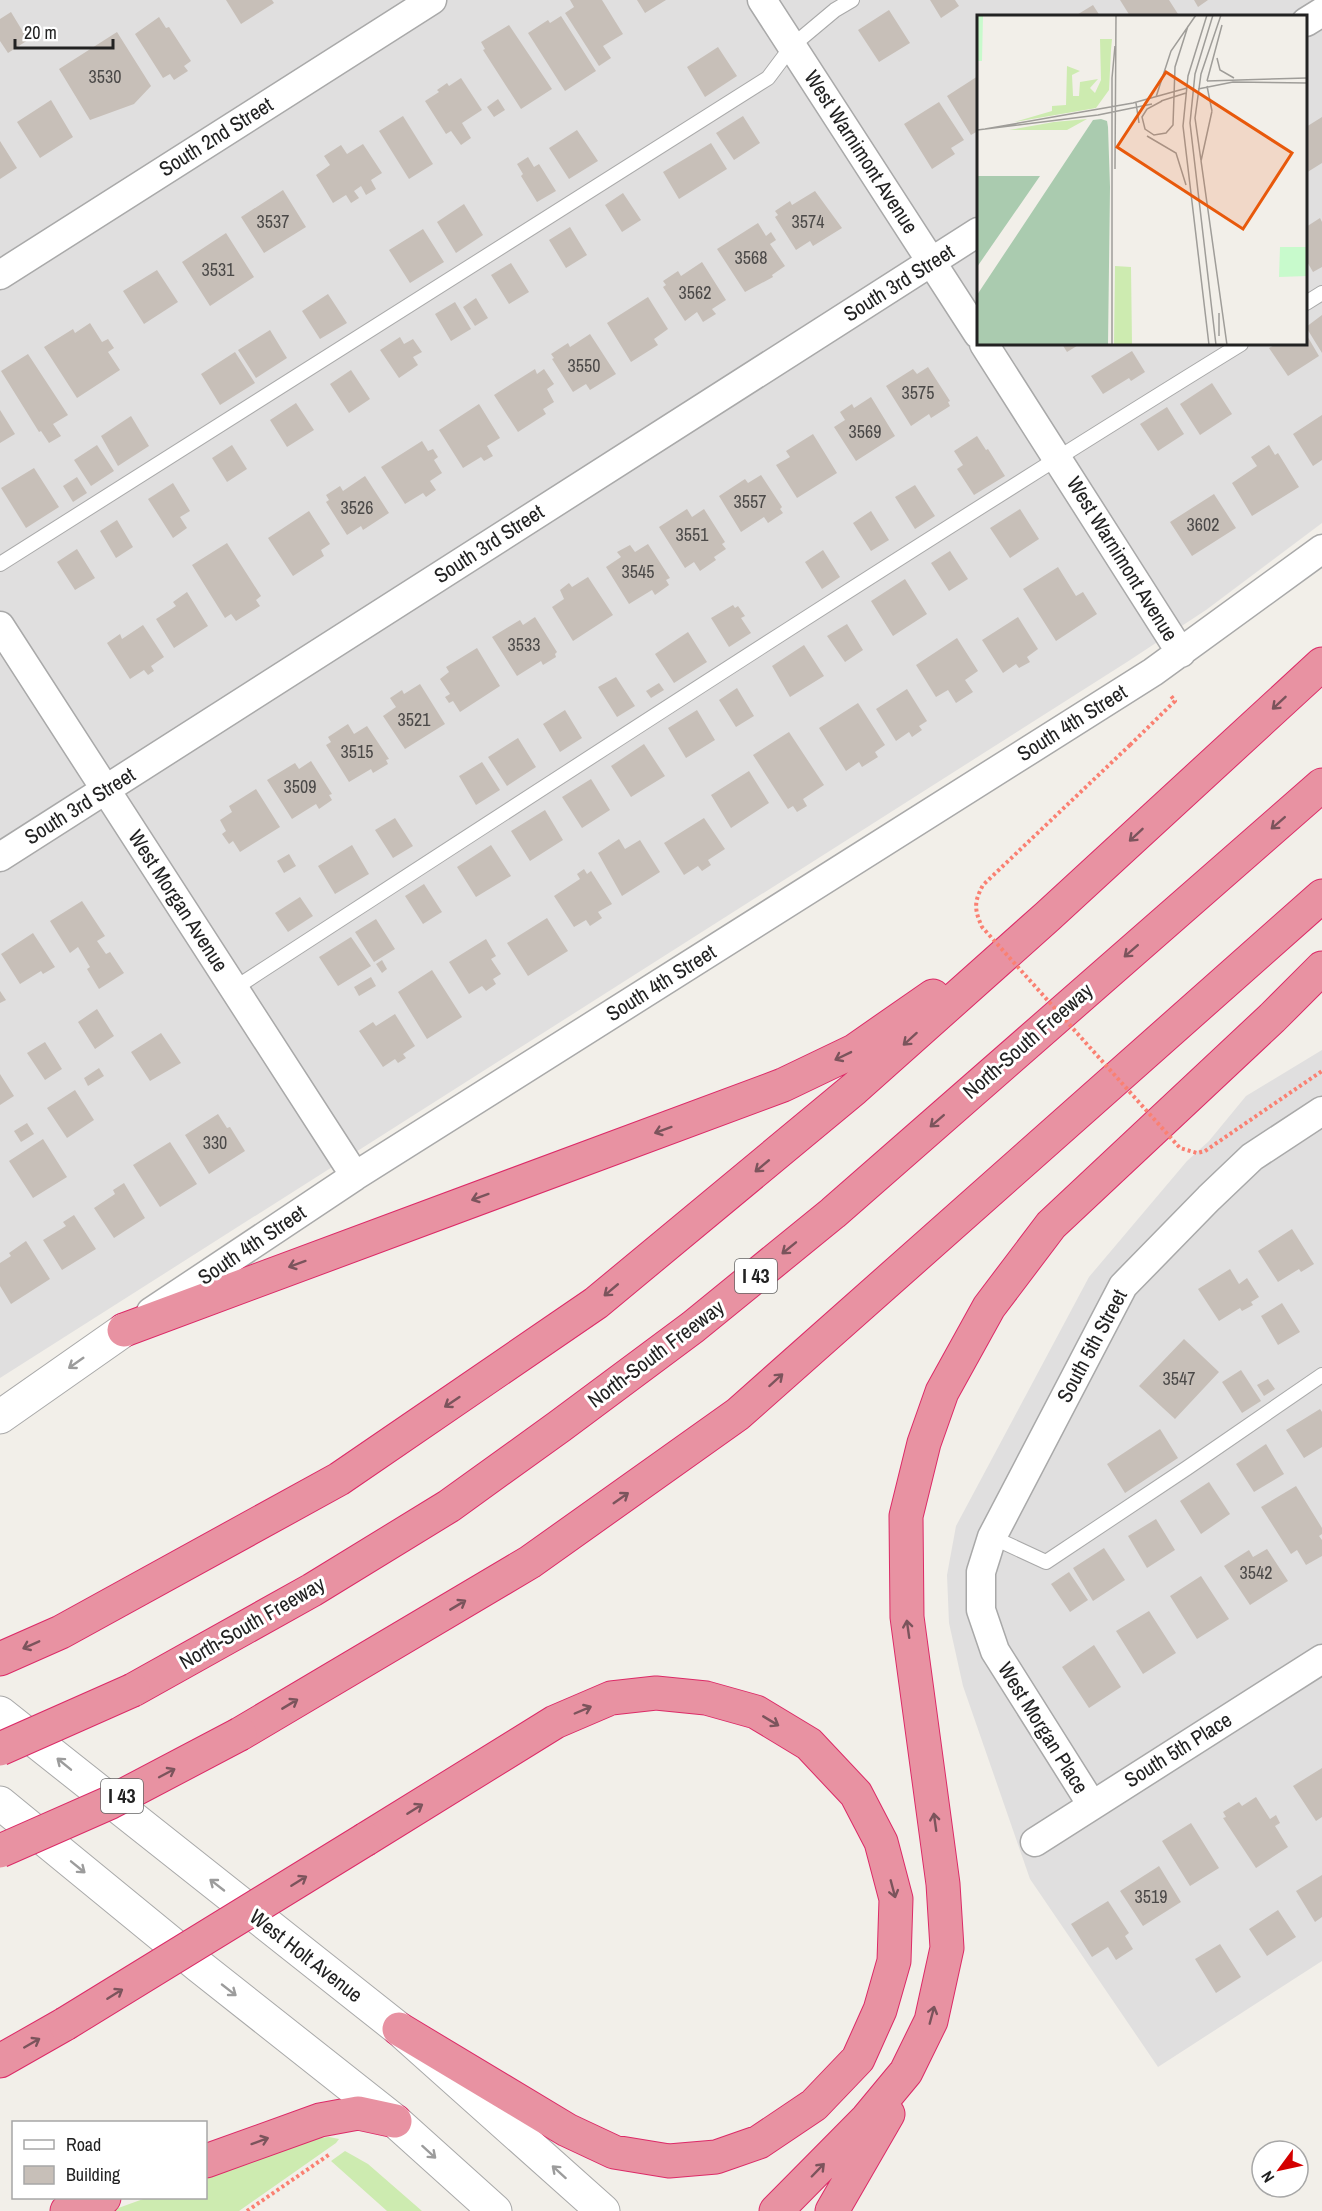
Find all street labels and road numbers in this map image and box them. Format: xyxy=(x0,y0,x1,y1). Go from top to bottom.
street label: West Warnimont Avenue xyxy=(798,64,925,239)
street label: South 2nd Street xyxy=(153,90,278,183)
street label: South 3rd Street xyxy=(838,237,960,328)
street label: West Warnimont Avenue xyxy=(1060,471,1185,647)
street label: South 3rd Street xyxy=(428,497,549,590)
street label: South 4th Street xyxy=(1011,677,1132,768)
street label: South 3rd Street xyxy=(19,760,141,851)
street label: West Morgan Avenue xyxy=(122,824,235,977)
street label: South 4th Street xyxy=(600,937,721,1028)
street label: North-South Freeway xyxy=(956,976,1099,1105)
street label: South 4th Street xyxy=(192,1198,312,1291)
road number: I 43 xyxy=(735,1259,777,1293)
street label: South 5th Street xyxy=(1050,1284,1134,1408)
street label: North-South Freeway xyxy=(582,1293,730,1414)
street label: North-South Freeway xyxy=(174,1569,330,1676)
street label: West Morgan Place xyxy=(991,1656,1095,1799)
street label: South 5th Place xyxy=(1118,1705,1237,1794)
road number: I 43 xyxy=(101,1779,143,1813)
street label: West Holt Avenue xyxy=(244,1902,369,2009)

